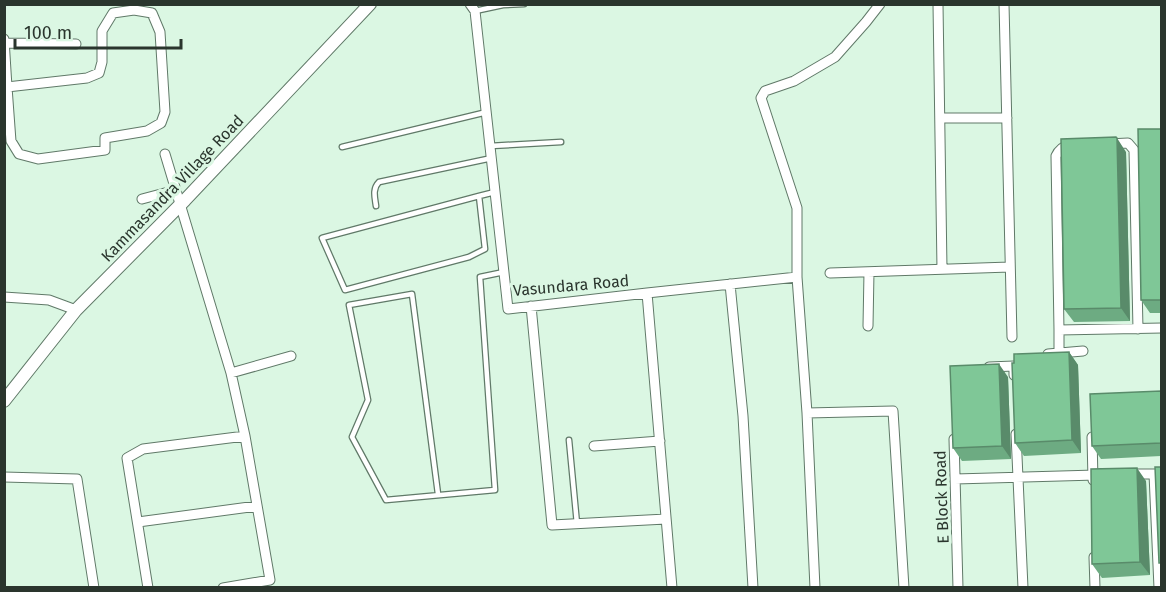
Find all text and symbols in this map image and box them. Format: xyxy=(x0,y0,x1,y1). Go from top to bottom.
scale bar xyxy=(15,12,182,50)
text: 100 m xyxy=(24,22,72,44)
street label: Kammasandra Village Road xyxy=(97,111,248,266)
street label: Vasundara Road xyxy=(512,271,630,300)
street label: E Block Road xyxy=(930,450,953,544)

